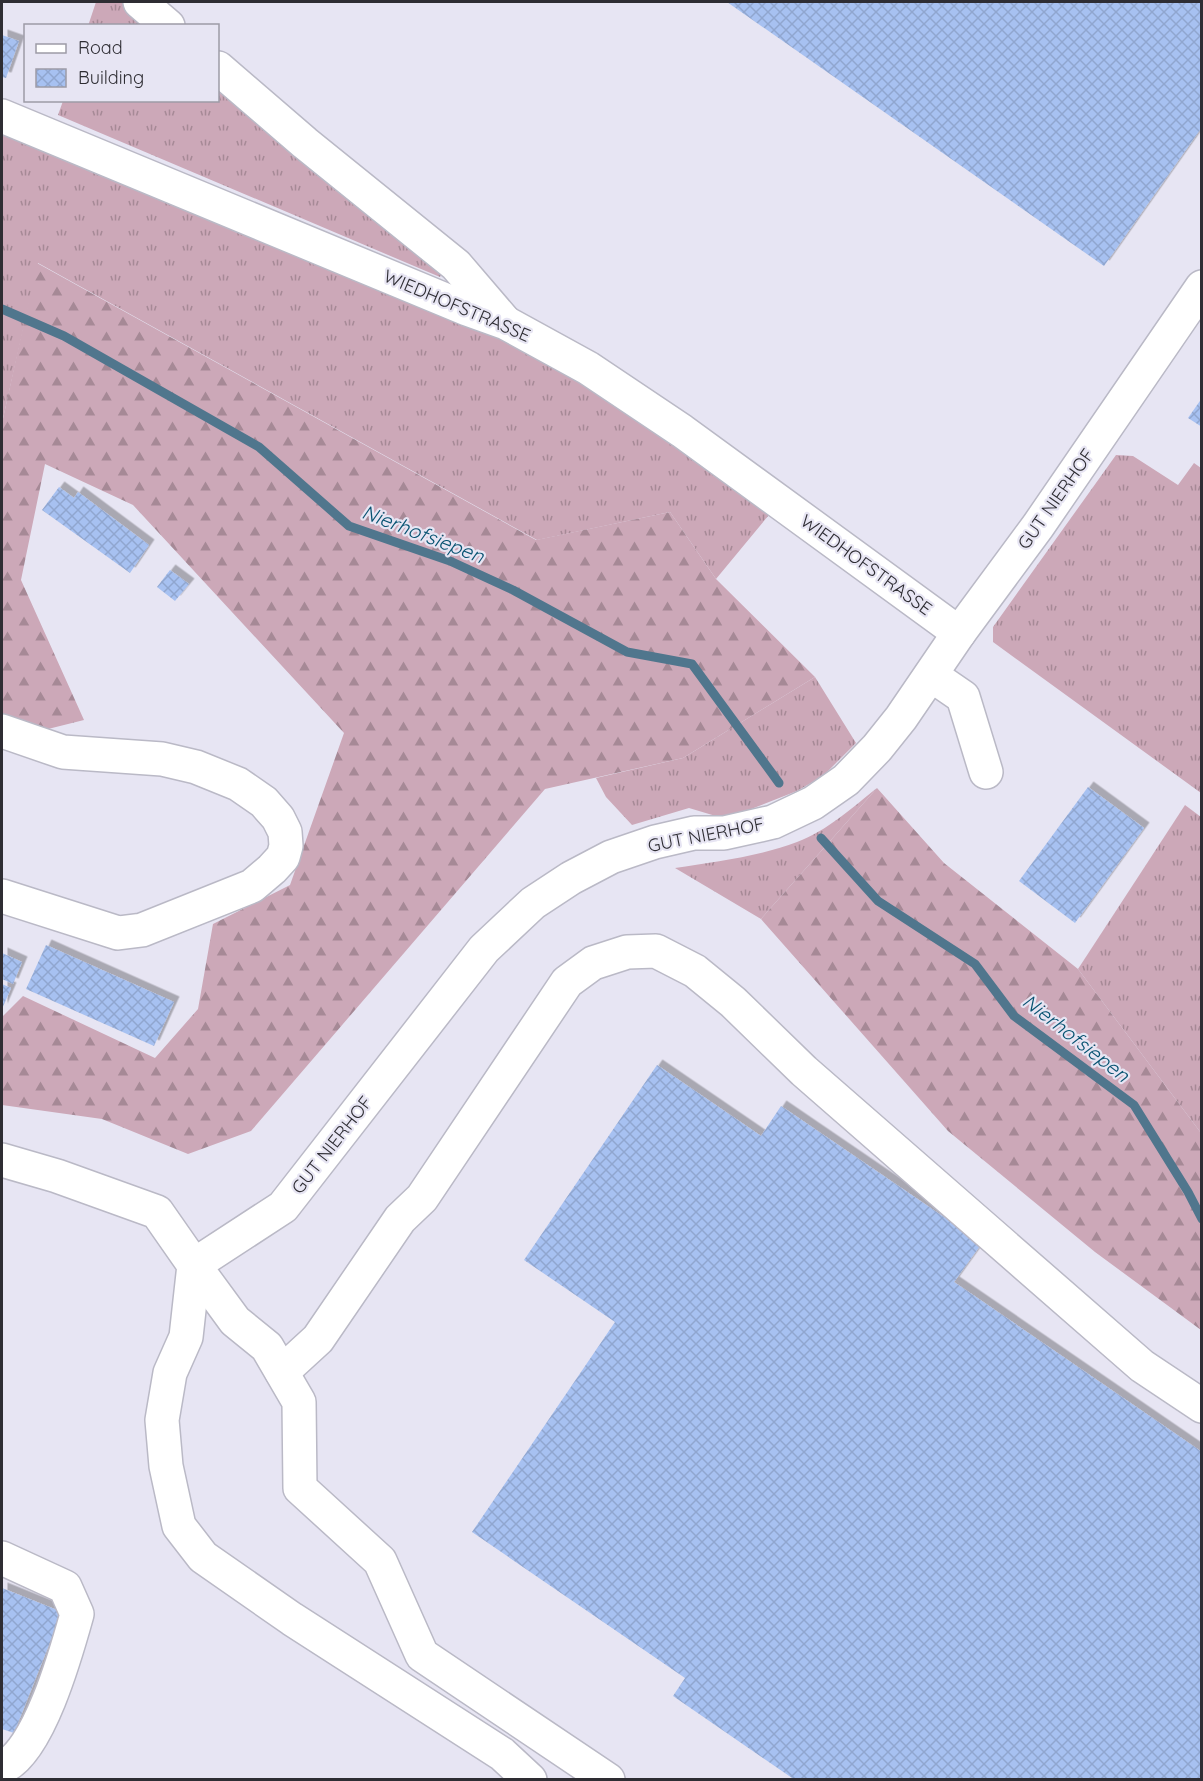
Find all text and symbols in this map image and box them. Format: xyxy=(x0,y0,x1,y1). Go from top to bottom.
legend xyxy=(24,24,219,102)
text: Road xyxy=(78,36,123,59)
text: Building xyxy=(78,66,144,89)
street label: WIEDHOFSTRASSE xyxy=(380,264,534,347)
street label: GUT NIERHOF xyxy=(1012,444,1099,554)
water label: Nierhofsiepen xyxy=(359,499,488,568)
street label: WIEDHOFSTRASSE xyxy=(796,509,937,620)
street label: GUT NIERHOF xyxy=(646,812,766,857)
water label: Nierhofsiepen xyxy=(1018,988,1135,1087)
street label: GUT NIERHOF xyxy=(286,1091,377,1198)

